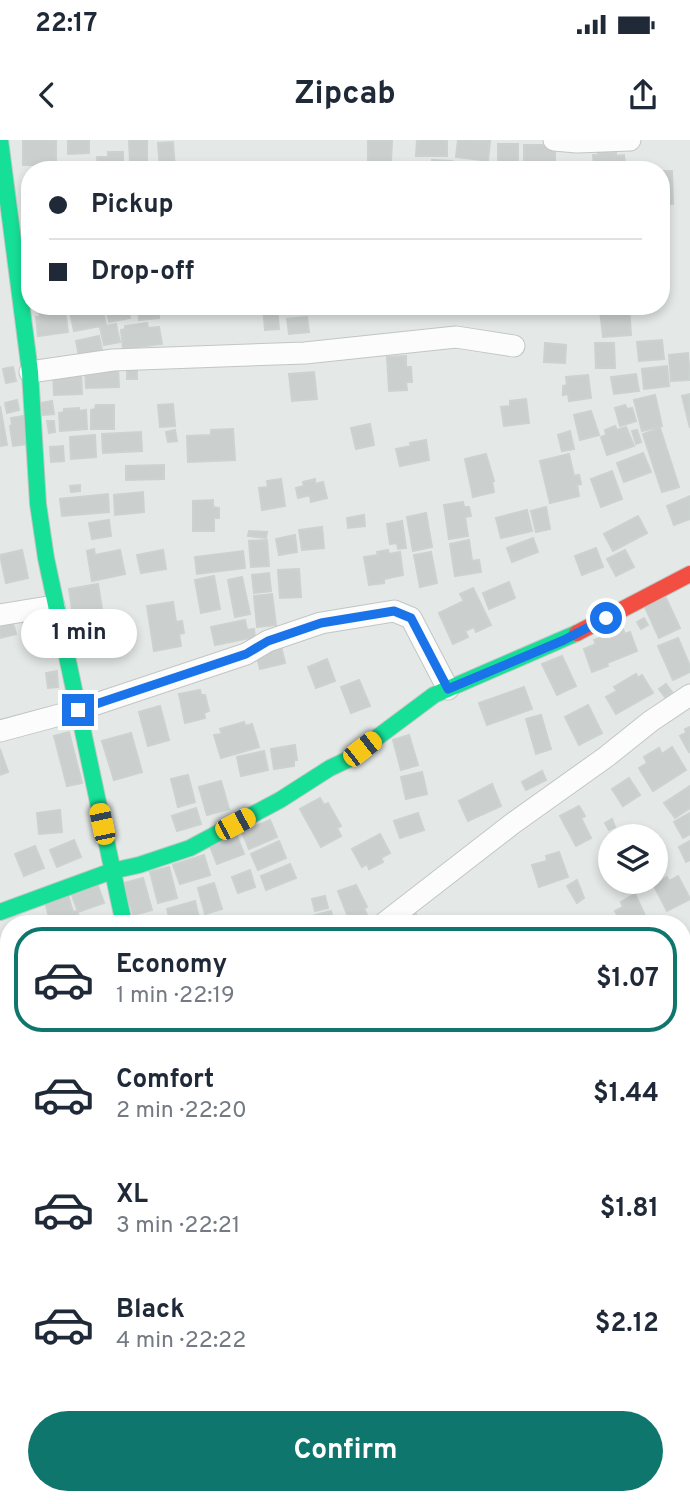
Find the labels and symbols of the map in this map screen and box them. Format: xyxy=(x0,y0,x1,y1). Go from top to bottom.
route start xyxy=(590,602,622,634)
callout: 1 min xyxy=(20,608,136,658)
route end xyxy=(62,694,94,726)
car xyxy=(339,728,386,770)
car xyxy=(88,801,117,847)
car xyxy=(212,805,259,843)

